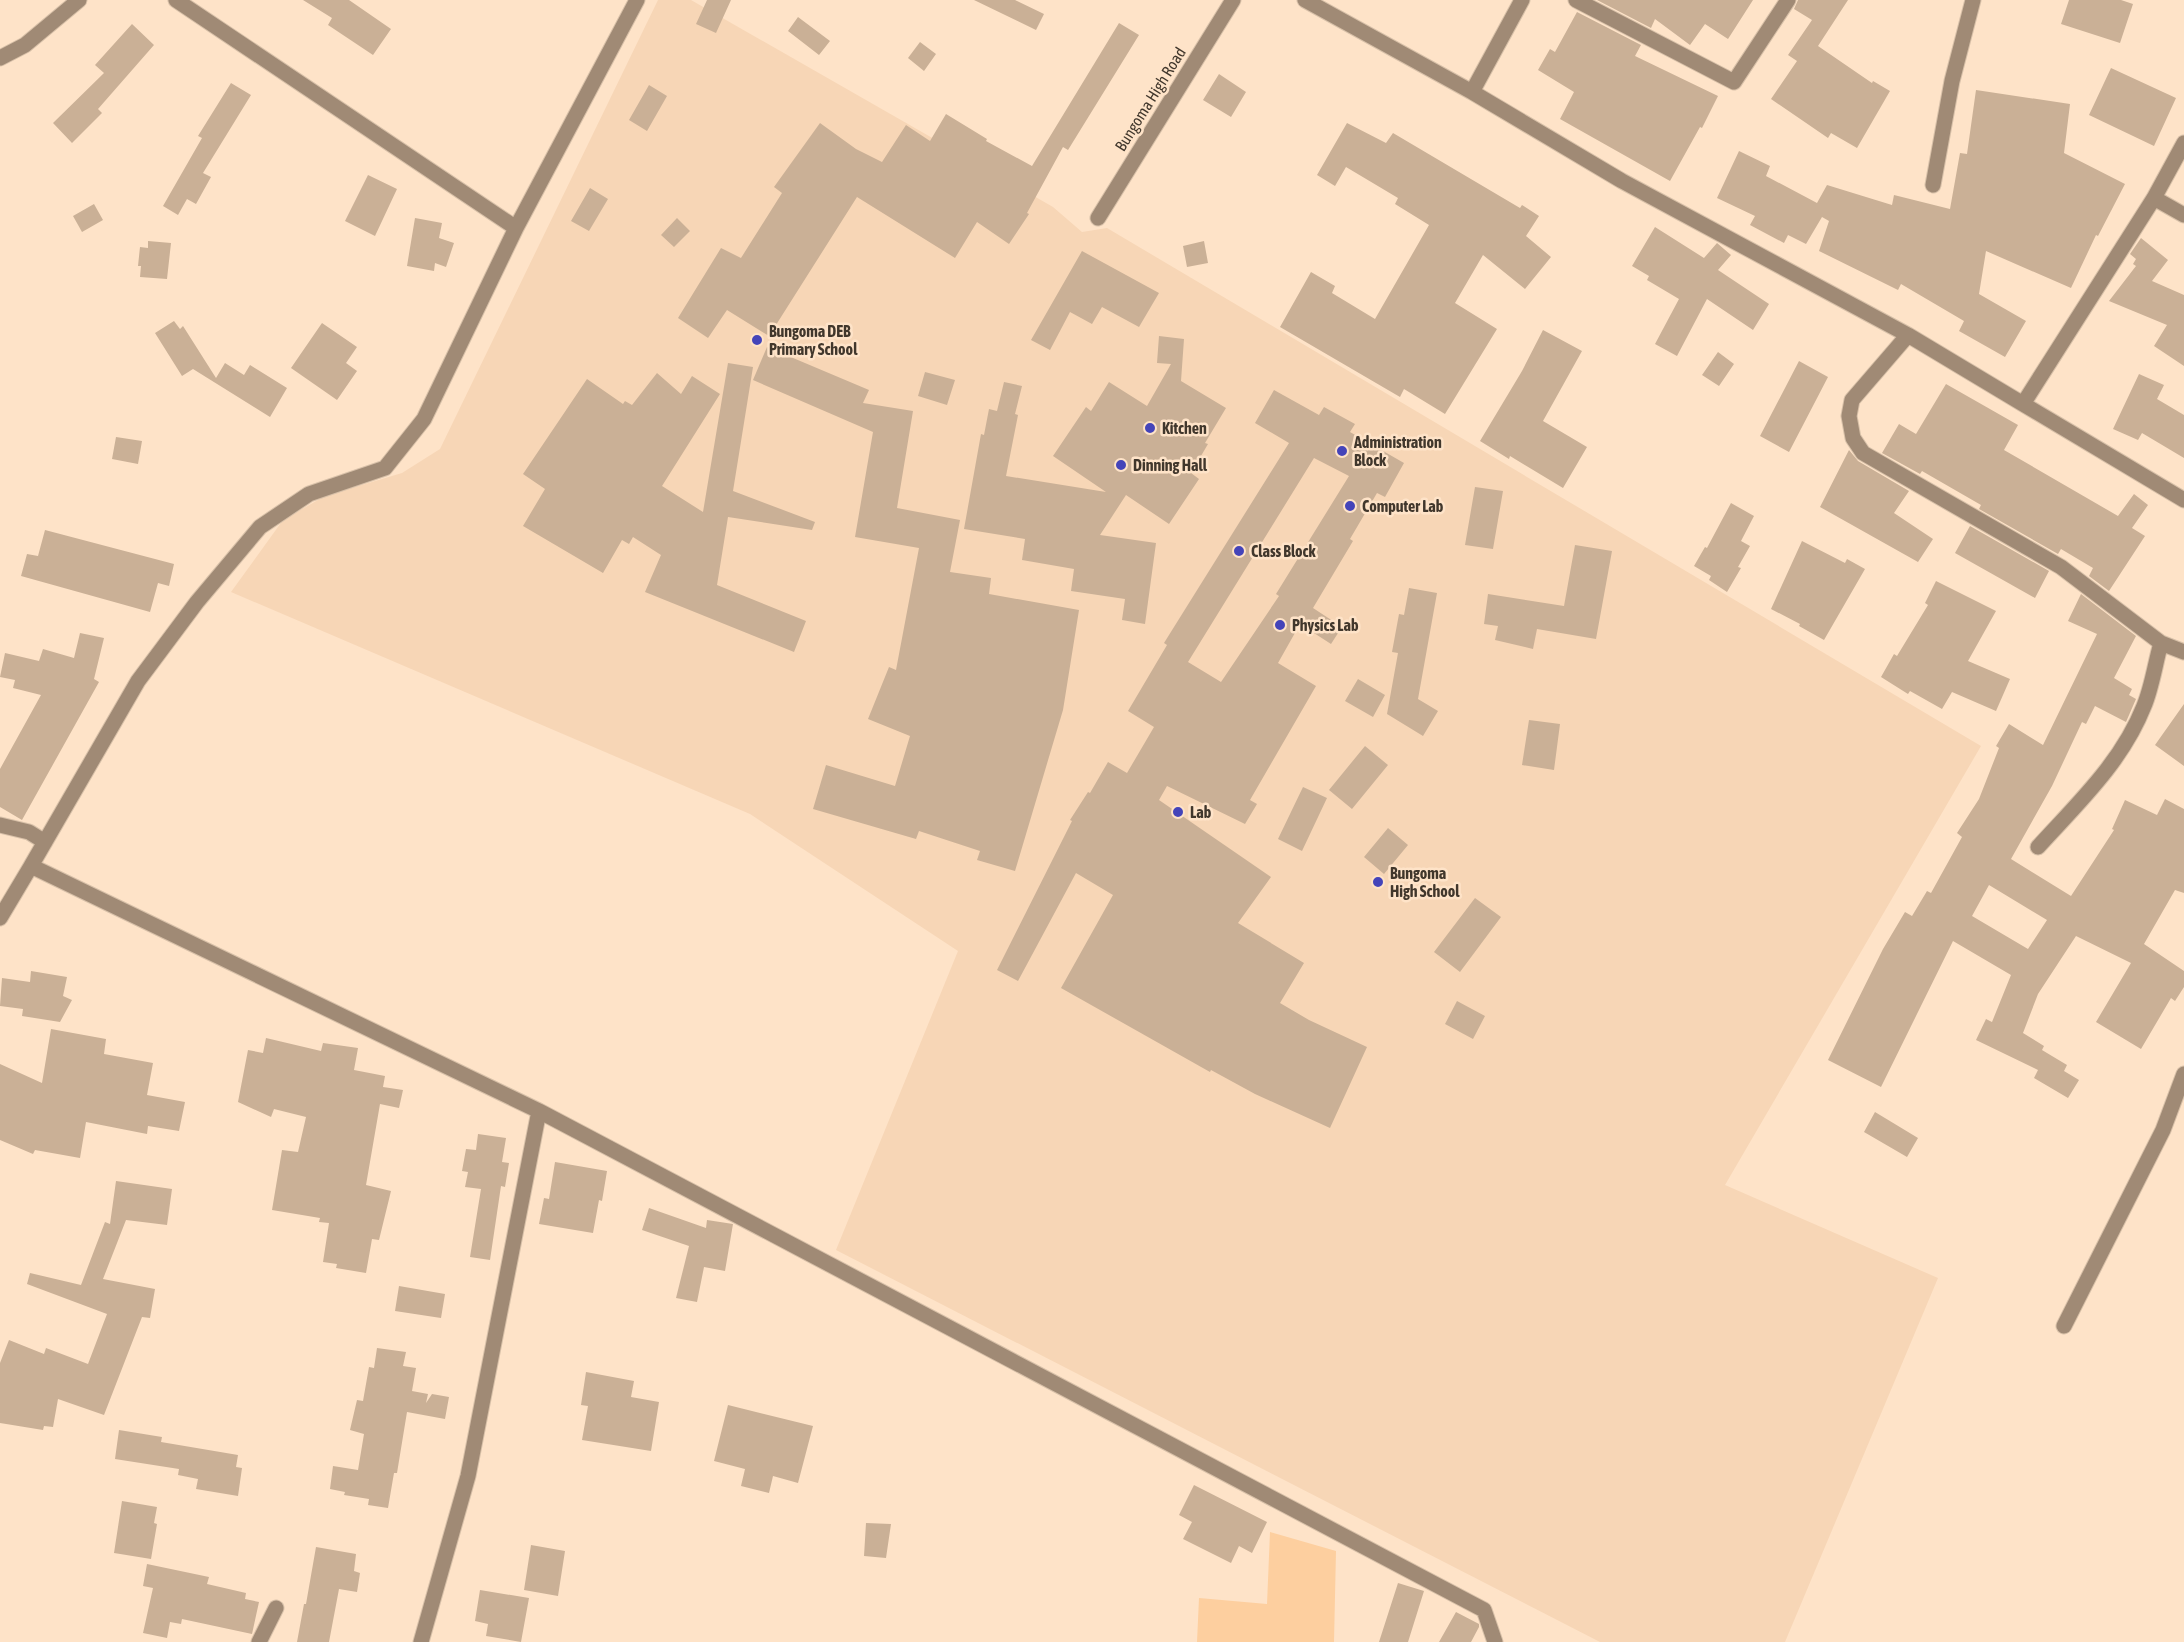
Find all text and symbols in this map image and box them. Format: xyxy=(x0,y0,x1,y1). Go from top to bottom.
street label: Bungoma High Road xyxy=(1111,44,1190,155)
place label: Bungoma DEB Primary School xyxy=(769,322,858,358)
marker: Bungoma DEB Primary School xyxy=(750,333,764,347)
place label: Kitchen xyxy=(1162,419,1207,437)
marker: Kitchen xyxy=(1143,421,1157,435)
place label: Administration Block xyxy=(1353,433,1442,469)
marker: Administration Block xyxy=(1335,444,1349,458)
place label: Dinning Hall xyxy=(1133,456,1208,474)
marker: Dinning Hall xyxy=(1114,458,1128,472)
place label: Computer Lab xyxy=(1362,497,1444,515)
marker: Computer Lab xyxy=(1343,499,1357,513)
place label: Class Block xyxy=(1251,542,1316,560)
marker: Class Block xyxy=(1232,544,1246,558)
place label: Physics Lab xyxy=(1292,616,1359,634)
marker: Physics Lab xyxy=(1273,618,1287,632)
place label: Lab xyxy=(1190,803,1212,821)
marker: Lab xyxy=(1171,805,1185,819)
place label: Bungoma High School xyxy=(1390,864,1460,900)
marker: Bungoma High School xyxy=(1371,875,1385,889)

